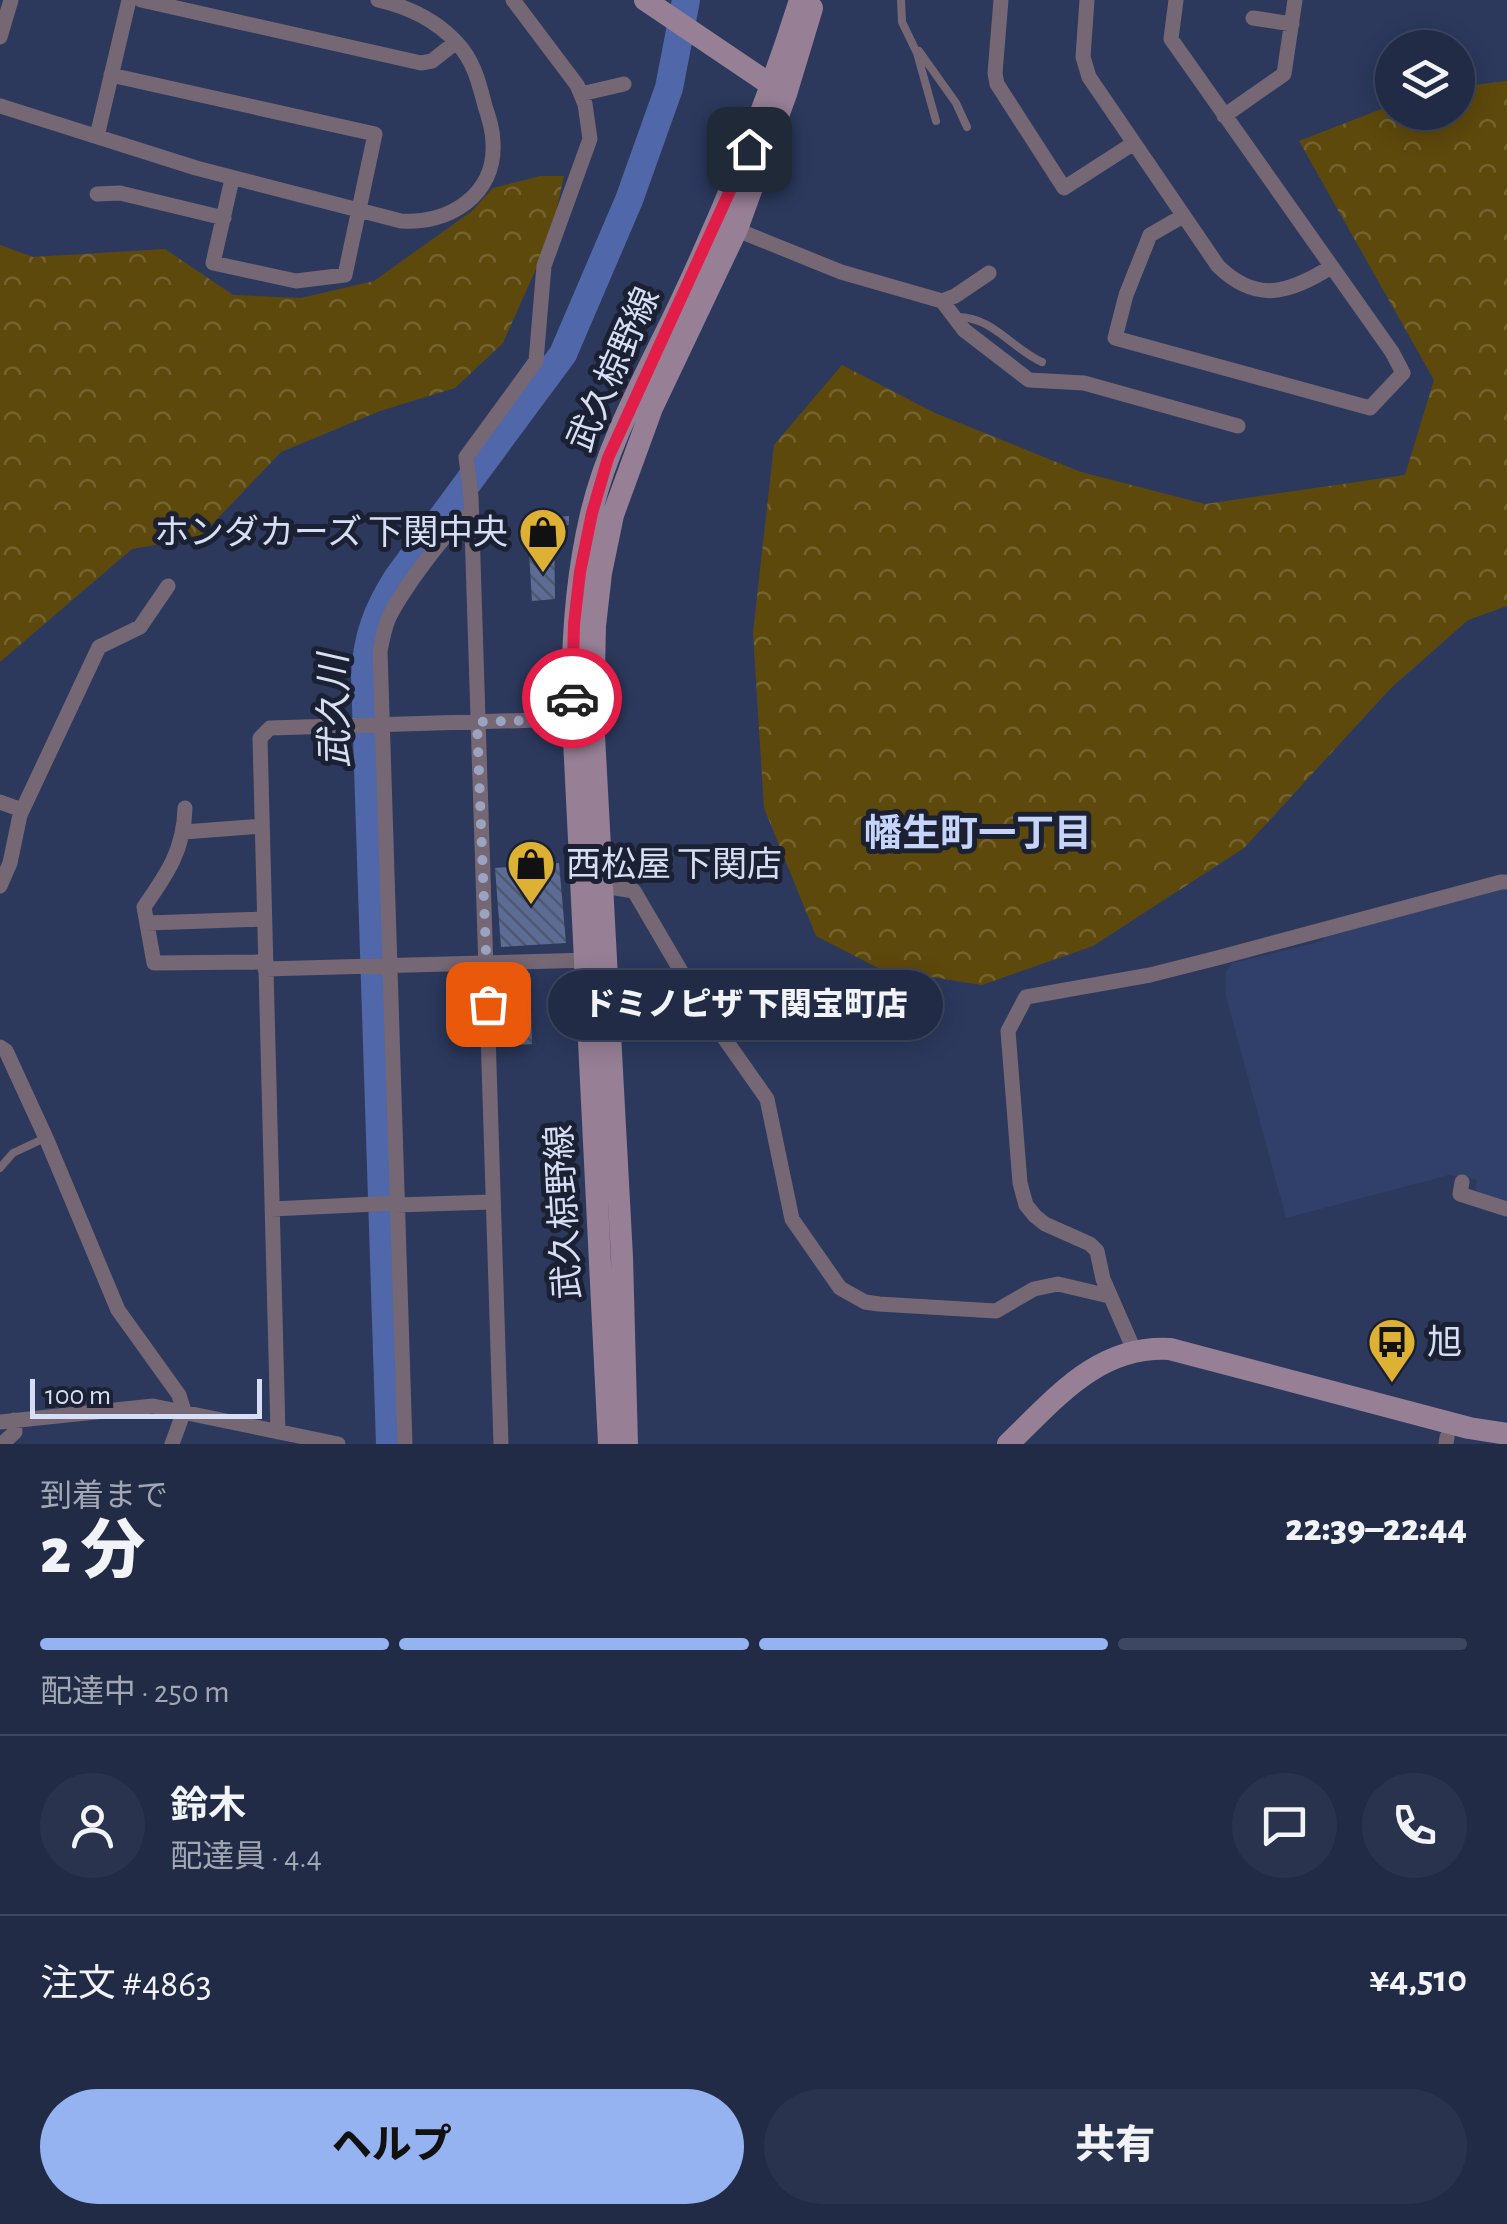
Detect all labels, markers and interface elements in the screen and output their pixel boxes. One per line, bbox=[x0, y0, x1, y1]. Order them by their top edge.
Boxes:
map controls bbox=[1375, 30, 1475, 130]
button: layers bbox=[1375, 30, 1475, 130]
pin bbox=[707, 107, 792, 192]
icon: home bbox=[722, 122, 777, 177]
street label: 武久椋野線 bbox=[561, 282, 666, 457]
shop icon: ホンダカーズ 下関中央 bbox=[517, 506, 569, 574]
place label: ホンダカーズ 下関中央 bbox=[154, 514, 508, 551]
courier bbox=[522, 648, 622, 748]
water label: 武久川 bbox=[314, 650, 356, 768]
icon: car bbox=[545, 671, 600, 726]
district label: 幡生町一丁目 bbox=[864, 813, 1092, 854]
shop icon: 西松屋 下関店 bbox=[505, 838, 557, 906]
place label: 西松屋 下関店 bbox=[566, 846, 782, 883]
pin bbox=[446, 962, 531, 1047]
callout: ドミノピザ 下関宝町店 bbox=[548, 969, 943, 1039]
icon: bag bbox=[461, 977, 516, 1032]
text: ドミノピザ 下関宝町店 bbox=[583, 989, 908, 1021]
street label: 武久椋野線 bbox=[540, 1124, 587, 1300]
bus stop icon: 旭 bbox=[1366, 1316, 1418, 1384]
place label: 旭 bbox=[1427, 1324, 1462, 1361]
scale bar bbox=[30, 1374, 262, 1418]
text: 100 m bbox=[45, 1382, 111, 1410]
text: 到着まで bbox=[40, 1480, 168, 1512]
text: 22:39–22:44 bbox=[1285, 1510, 1467, 1548]
text: 2 分 bbox=[40, 1520, 146, 1585]
text: 配達中 · 250 m bbox=[40, 1676, 230, 1708]
button: person bbox=[40, 1773, 145, 1878]
button: chat bbox=[1232, 1773, 1337, 1878]
button: phone bbox=[1362, 1773, 1467, 1878]
text: 鈴木 bbox=[170, 1788, 246, 1826]
text: 配達員 · 4.4 bbox=[170, 1841, 322, 1873]
text: ¥4,510 bbox=[1369, 1961, 1467, 1999]
text: 注文 #4863 bbox=[40, 1966, 212, 2004]
button: ヘルプ bbox=[40, 2089, 744, 2204]
button: 共有 bbox=[764, 2089, 1467, 2204]

